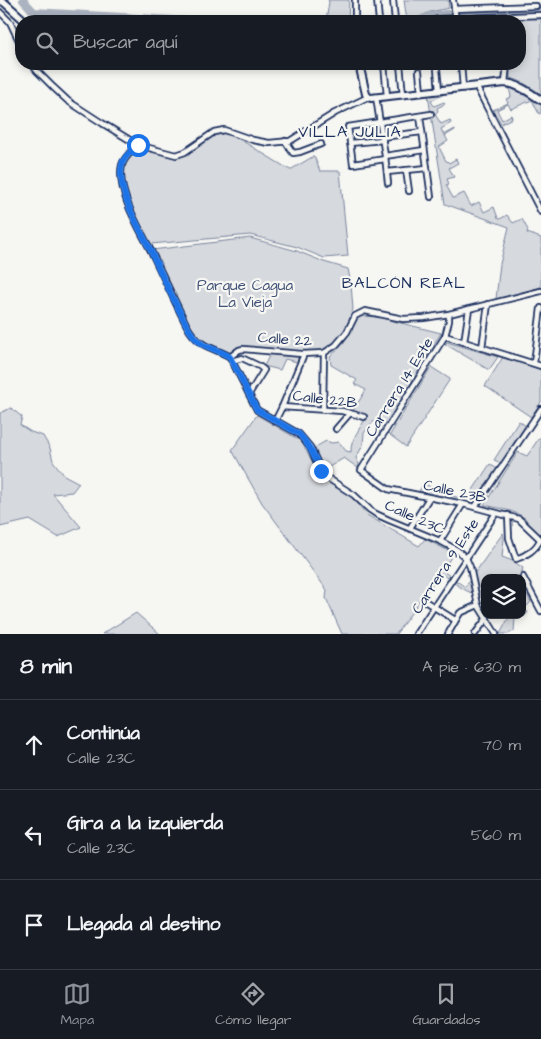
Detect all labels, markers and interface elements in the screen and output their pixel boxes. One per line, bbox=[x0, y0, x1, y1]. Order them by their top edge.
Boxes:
search box bbox=[15, 15, 526, 70]
icon: search bbox=[33, 29, 61, 57]
text: Buscar aquí bbox=[73, 29, 177, 56]
district label: VILLA JULIA bbox=[298, 121, 402, 143]
route start bbox=[127, 134, 150, 157]
district label: BALCÓN REAL bbox=[342, 272, 466, 294]
park label: Parque Cagua La Vieja bbox=[197, 275, 293, 313]
street label: Calle 22 bbox=[257, 327, 313, 352]
street label: Carrera 14 Este bbox=[360, 334, 438, 441]
street label: Calle 22B bbox=[291, 385, 359, 414]
route end bbox=[310, 460, 333, 483]
street label: Calle 23B bbox=[421, 475, 489, 508]
street label: Calle 23C bbox=[381, 495, 449, 540]
street label: Carrera 9 Este bbox=[407, 514, 484, 618]
map controls bbox=[481, 574, 526, 619]
button: layers bbox=[481, 574, 526, 619]
text: 8 min bbox=[20, 652, 72, 681]
text: A pie · 630 m bbox=[422, 656, 521, 678]
text: Continúa bbox=[67, 720, 140, 747]
icon: ahead bbox=[20, 731, 48, 759]
text: 70 m bbox=[482, 734, 521, 756]
text: Calle 23C bbox=[67, 747, 135, 769]
text: Gira a la izquierda bbox=[67, 810, 223, 837]
icon: left bbox=[20, 821, 48, 849]
text: 560 m bbox=[471, 824, 521, 846]
text: Calle 23C bbox=[67, 837, 135, 859]
icon: arrive bbox=[20, 911, 48, 939]
text: Llegada al destino bbox=[67, 911, 220, 938]
tab: Mapa bbox=[61, 980, 94, 1030]
tab: Cómo llegar bbox=[215, 980, 291, 1030]
tab: Guardados bbox=[412, 980, 480, 1030]

